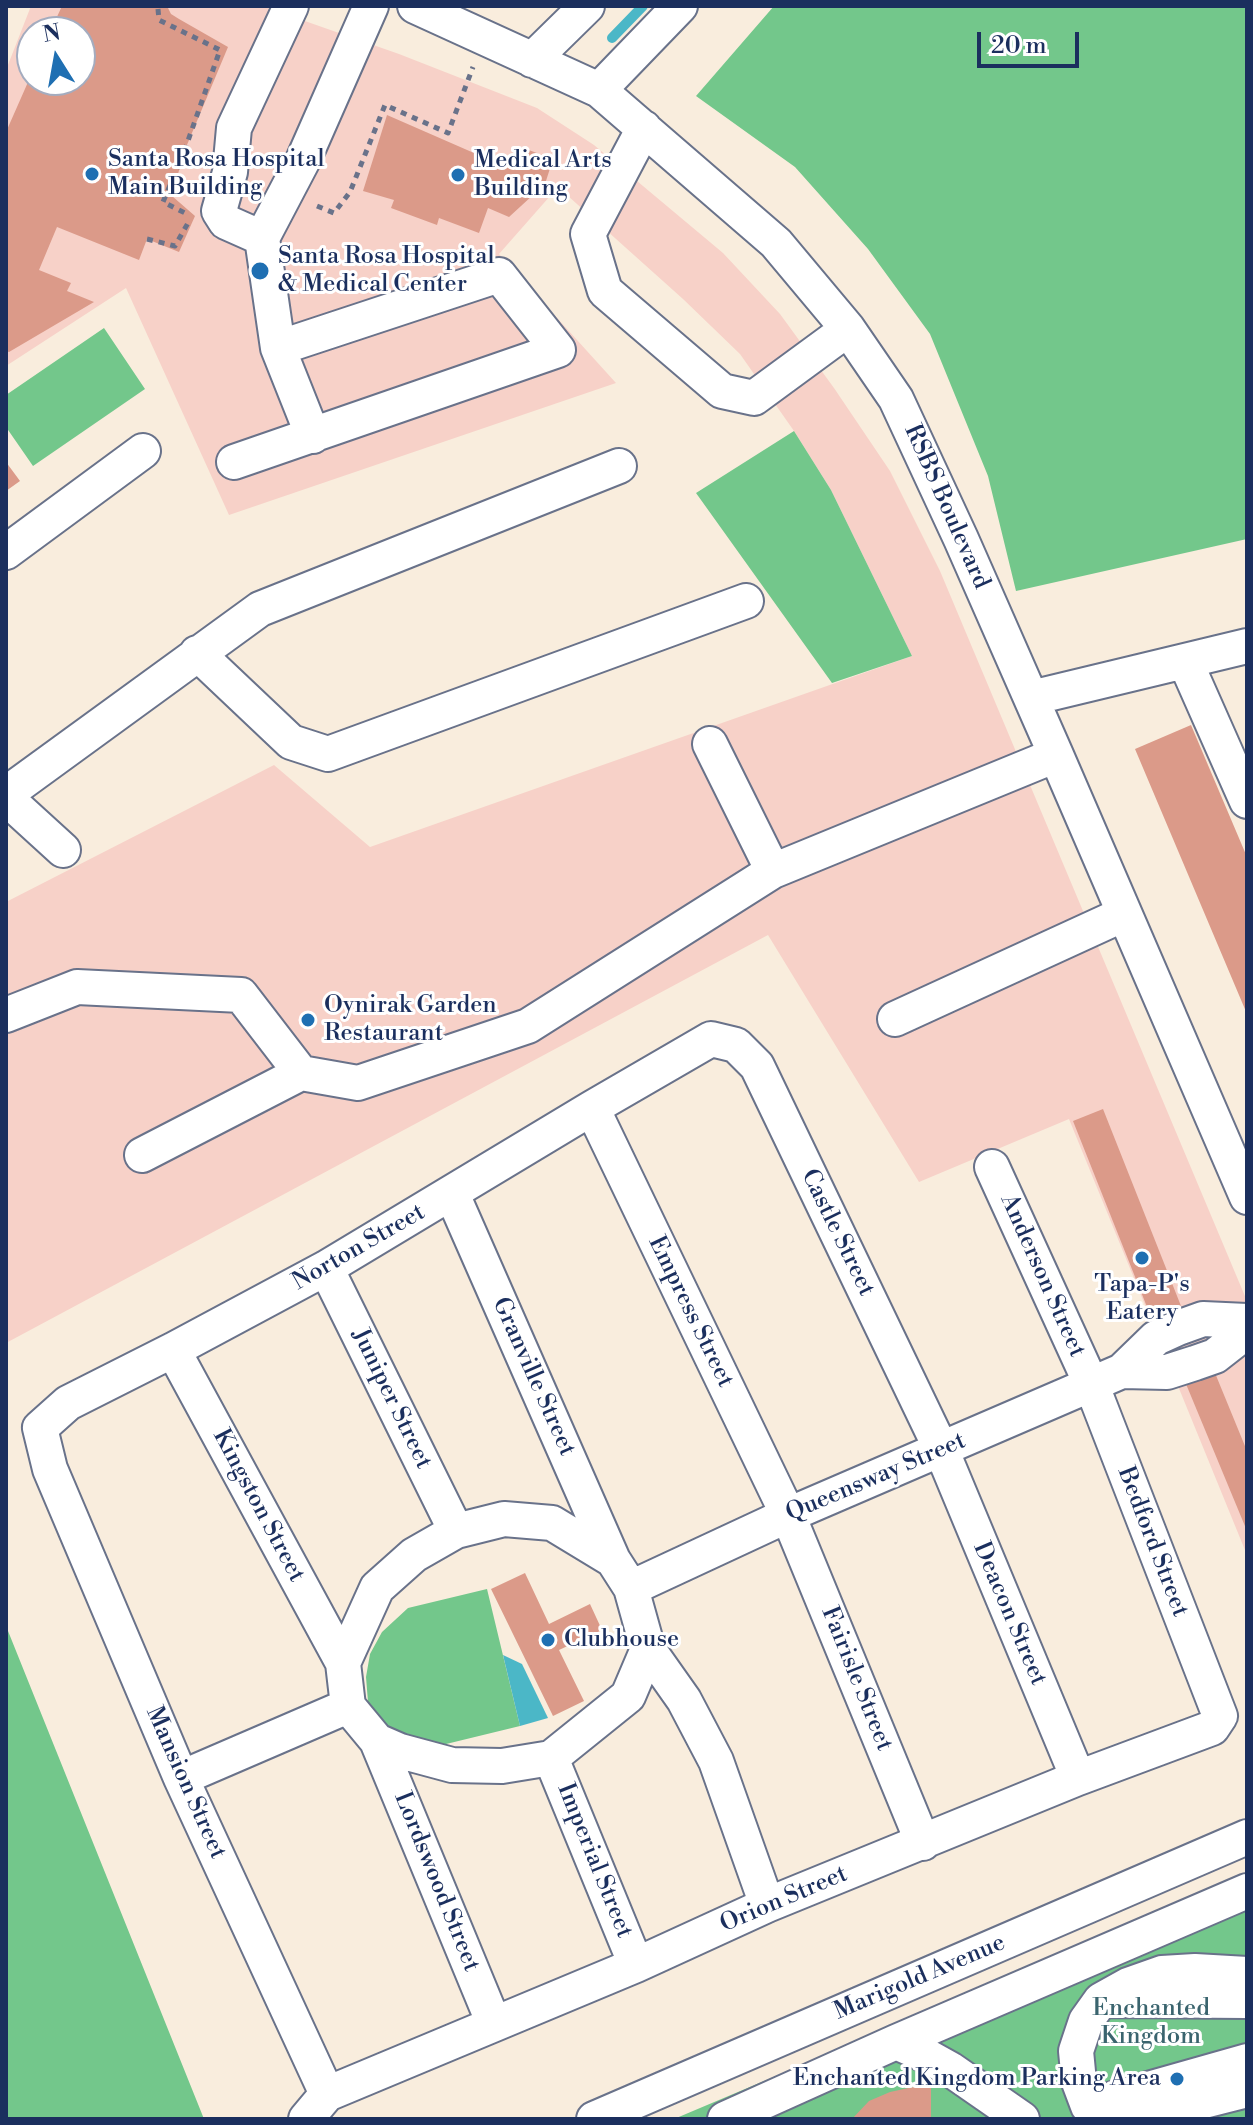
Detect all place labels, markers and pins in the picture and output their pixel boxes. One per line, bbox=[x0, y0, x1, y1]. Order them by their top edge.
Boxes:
place label: Santa Rosa Hospital Main Building bbox=[108, 146, 325, 202]
place label: Medical Arts Building bbox=[474, 147, 612, 203]
marker: Santa Rosa Hospital Main Building bbox=[83, 165, 101, 183]
marker: Medical Arts Building bbox=[449, 166, 467, 184]
place label: Santa Rosa Hospital & Medical Center bbox=[278, 243, 495, 299]
marker: Santa Rosa Hospital & Medical Center bbox=[249, 260, 271, 282]
place label: Oynirak Garden Restaurant bbox=[324, 992, 497, 1048]
marker: Oynirak Garden Restaurant bbox=[299, 1011, 317, 1029]
marker: Tapa-P's Eatery bbox=[1133, 1249, 1151, 1267]
place label: Tapa-P's Eatery bbox=[1094, 1271, 1190, 1327]
place label: Clubhouse bbox=[564, 1626, 679, 1654]
marker: Clubhouse bbox=[539, 1631, 557, 1649]
place label: Enchanted Kingdom Parking Area bbox=[793, 2065, 1161, 2093]
marker: Enchanted Kingdom Parking Area bbox=[1168, 2070, 1186, 2088]

